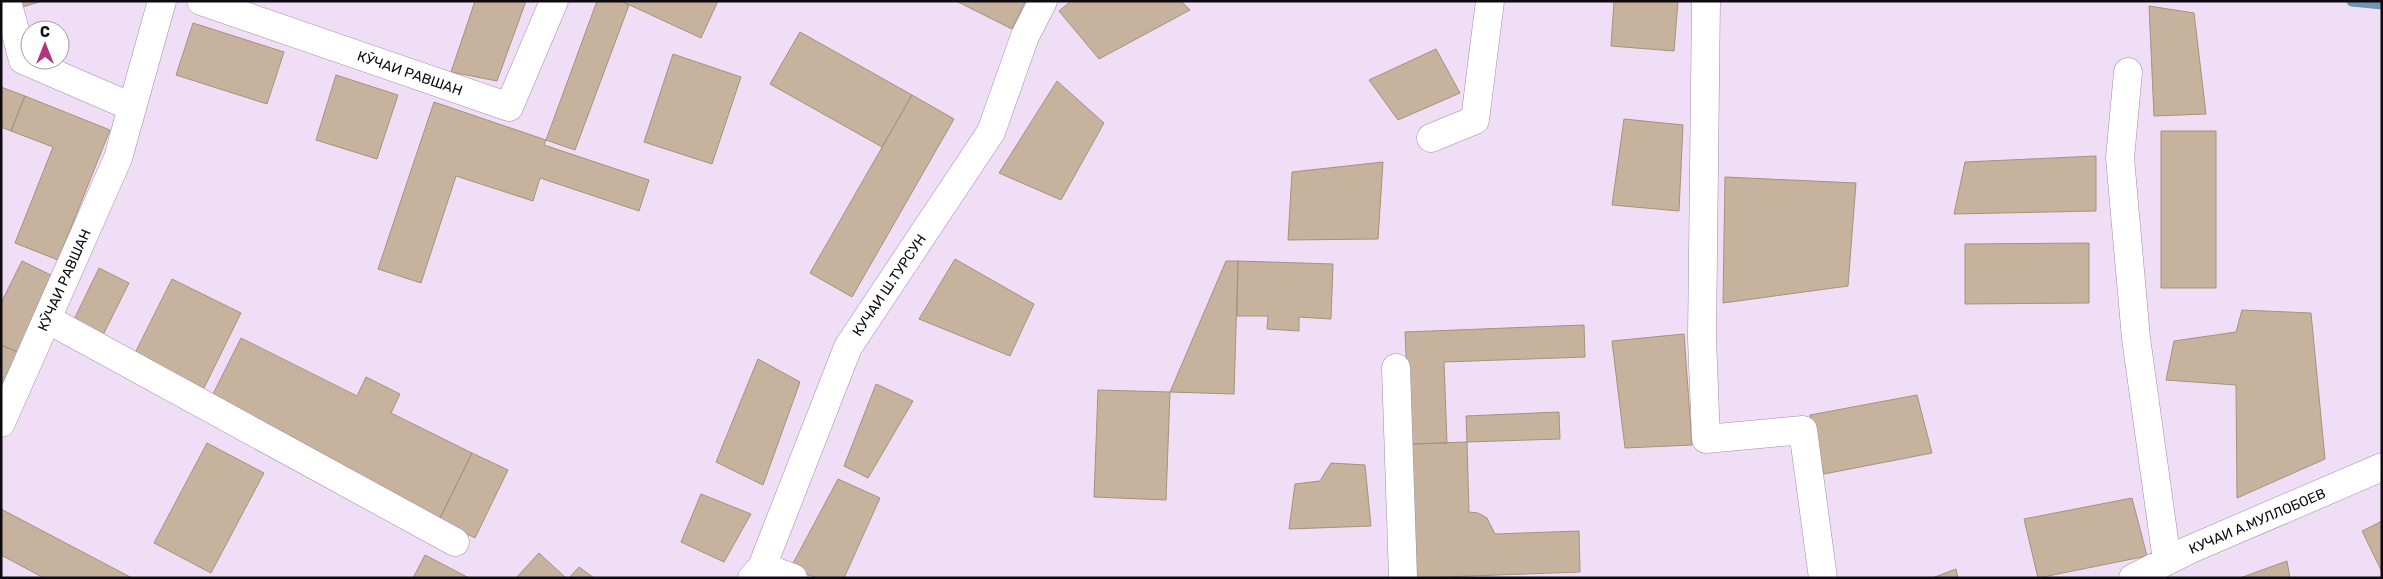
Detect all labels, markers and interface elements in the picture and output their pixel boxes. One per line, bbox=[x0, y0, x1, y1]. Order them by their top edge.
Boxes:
north arrow bbox=[20, 20, 70, 70]
text: С bbox=[40, 24, 50, 41]
street label: КӮЧАИ РАВШАН bbox=[355, 48, 465, 99]
street label: КӮЧАИ РАВШАН bbox=[34, 226, 95, 334]
street label: КУЧАИ Ш.ТУРСУН bbox=[849, 231, 930, 339]
street label: КУЧАИ А.МУЛЛОБОЕВ bbox=[2186, 485, 2328, 558]

